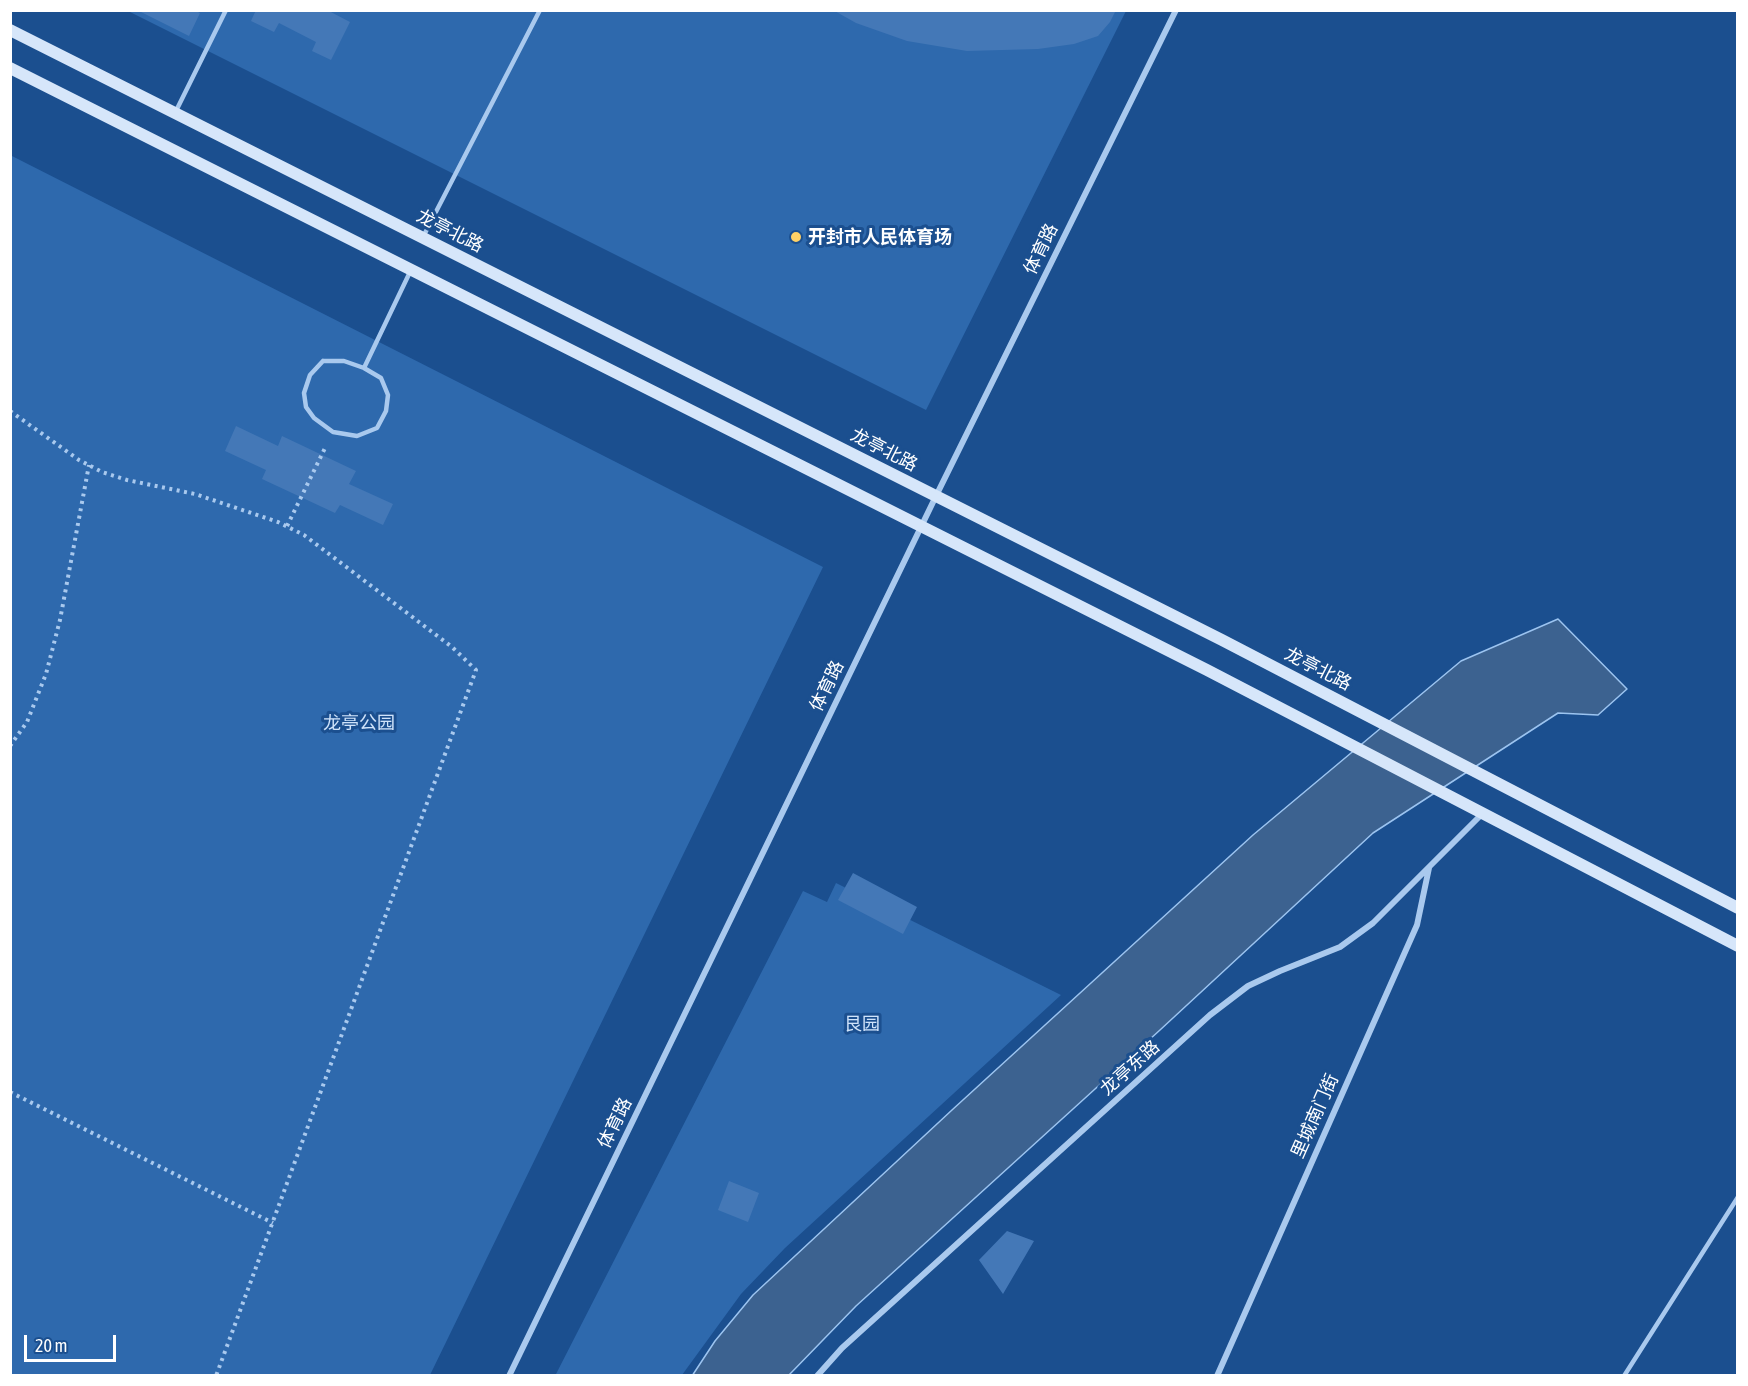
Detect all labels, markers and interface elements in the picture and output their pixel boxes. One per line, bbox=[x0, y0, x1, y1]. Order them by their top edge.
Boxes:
street label: 龙亭北路 bbox=[413, 205, 487, 257]
street label: 体育路 bbox=[1019, 220, 1063, 278]
place label: 开封市人民体育场 bbox=[808, 226, 952, 248]
marker: 开封市人民体育场 bbox=[789, 230, 803, 244]
street label: 龙亭北路 bbox=[847, 424, 921, 476]
street label: 龙亭北路 bbox=[1281, 643, 1355, 695]
street label: 体育路 bbox=[805, 657, 849, 715]
park label: 龙亭公园 bbox=[323, 712, 395, 734]
park label: 艮园 bbox=[844, 1013, 880, 1035]
street label: 龙亭东路 bbox=[1096, 1036, 1164, 1100]
street label: 里城南门街 bbox=[1287, 1070, 1343, 1162]
street label: 体育路 bbox=[593, 1094, 637, 1152]
scale bar bbox=[27, 1323, 118, 1361]
text: 20 m bbox=[35, 1335, 67, 1356]

